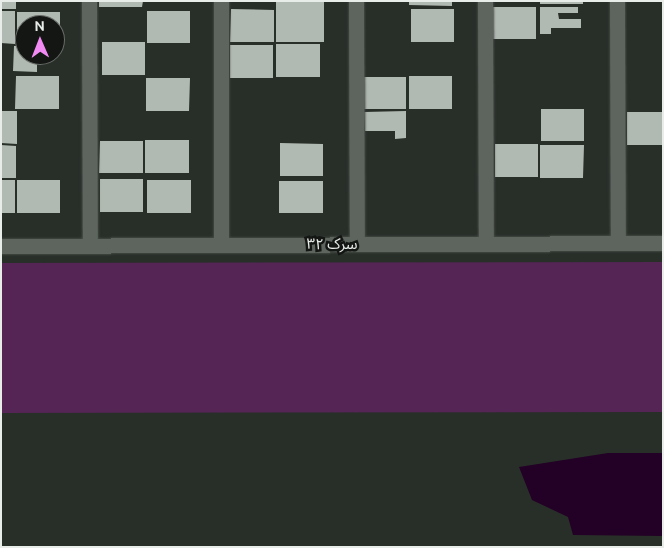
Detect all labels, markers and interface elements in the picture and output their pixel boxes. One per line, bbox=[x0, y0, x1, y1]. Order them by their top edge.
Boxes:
north arrow bbox=[15, 15, 65, 65]
text: N bbox=[34, 18, 45, 34]
street label: سرک ۳۲ bbox=[307, 235, 357, 253]

